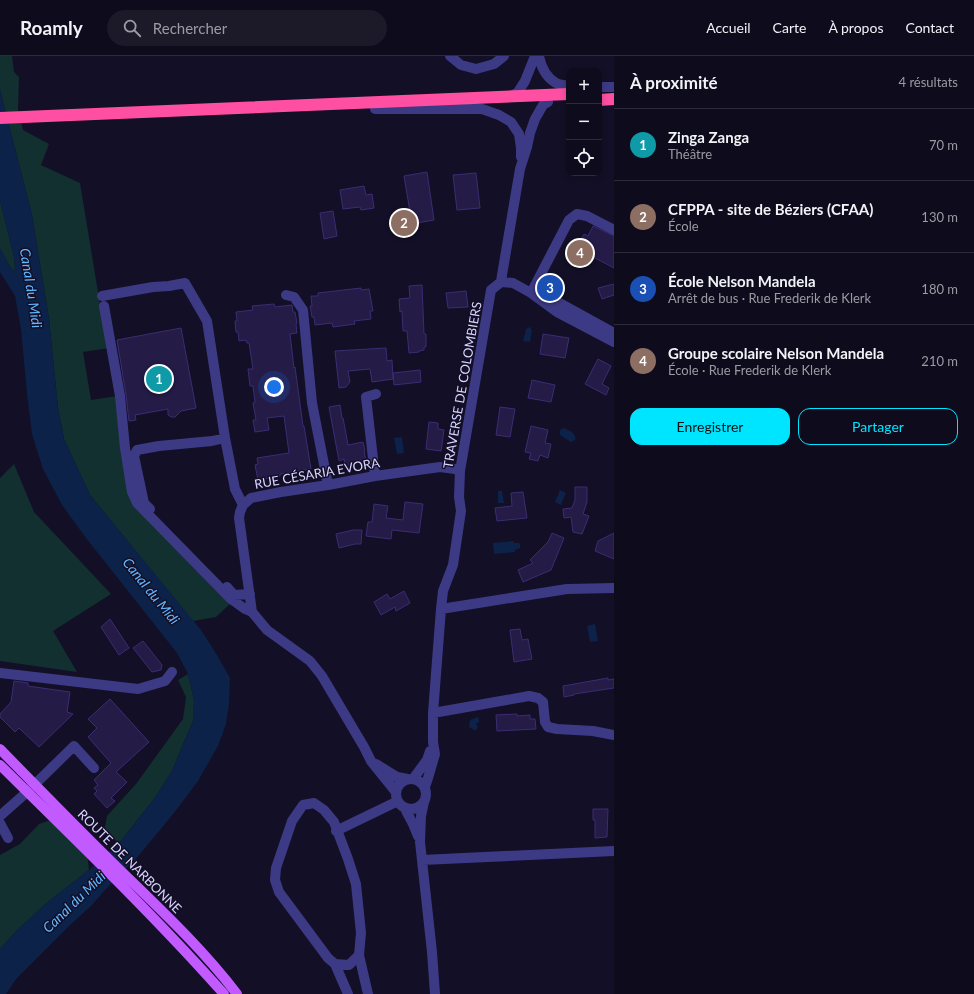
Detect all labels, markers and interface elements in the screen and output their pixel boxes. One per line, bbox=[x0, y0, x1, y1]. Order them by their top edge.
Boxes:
search box bbox=[107, 10, 387, 46]
text: Roamly bbox=[20, 16, 83, 39]
icon: search bbox=[121, 17, 143, 39]
text: Rechercher bbox=[153, 19, 227, 37]
text: Accueil bbox=[706, 19, 751, 36]
text: Carte bbox=[773, 19, 806, 36]
text: À propos bbox=[828, 19, 883, 36]
text: Contact bbox=[905, 19, 954, 36]
map controls bbox=[566, 68, 602, 176]
button: + bbox=[566, 68, 602, 104]
text: À proximité bbox=[630, 72, 718, 93]
text: 4 résultats bbox=[899, 74, 958, 90]
button: − bbox=[566, 104, 602, 140]
text: Zinga Zanga bbox=[668, 128, 749, 146]
text: 1 bbox=[639, 137, 647, 153]
text: 70 m bbox=[929, 137, 958, 153]
button: locate bbox=[566, 140, 602, 176]
text: Théâtre bbox=[668, 146, 712, 162]
text: CFPPA - site de Béziers (CFAA) bbox=[668, 200, 873, 218]
pin: 2 bbox=[391, 208, 417, 238]
text: 2 bbox=[639, 209, 647, 225]
text: 130 m bbox=[921, 209, 958, 225]
text: École bbox=[668, 218, 699, 234]
pin: 4 bbox=[567, 238, 593, 268]
water label: Canal du Midi bbox=[17, 247, 46, 330]
text: École Nelson Mandela bbox=[668, 272, 816, 290]
pin: 3 bbox=[537, 273, 563, 303]
text: 3 bbox=[639, 281, 647, 297]
text: 180 m bbox=[921, 281, 958, 297]
text: Arrêt de bus · Rue Frederik de Klerk bbox=[668, 290, 871, 306]
street label: TRAVERSE DE COLOMBIERS bbox=[439, 300, 485, 470]
text: Groupe scolaire Nelson Mandela bbox=[668, 344, 884, 362]
text: 4 bbox=[639, 353, 647, 369]
text: 210 m bbox=[921, 353, 958, 369]
text: École · Rue Frederik de Klerk bbox=[668, 362, 831, 378]
pin: 1 bbox=[146, 364, 172, 394]
your location bbox=[264, 377, 284, 397]
button: Enregistrer bbox=[630, 408, 790, 445]
button: Partager bbox=[798, 408, 958, 445]
street label: RUE CÉSARIA EVORA bbox=[253, 454, 381, 492]
water label: Canal du Midi bbox=[119, 554, 184, 628]
street label: ROUTE DE NARBONNE bbox=[75, 806, 185, 916]
water label: Canal du Midi bbox=[39, 867, 109, 936]

